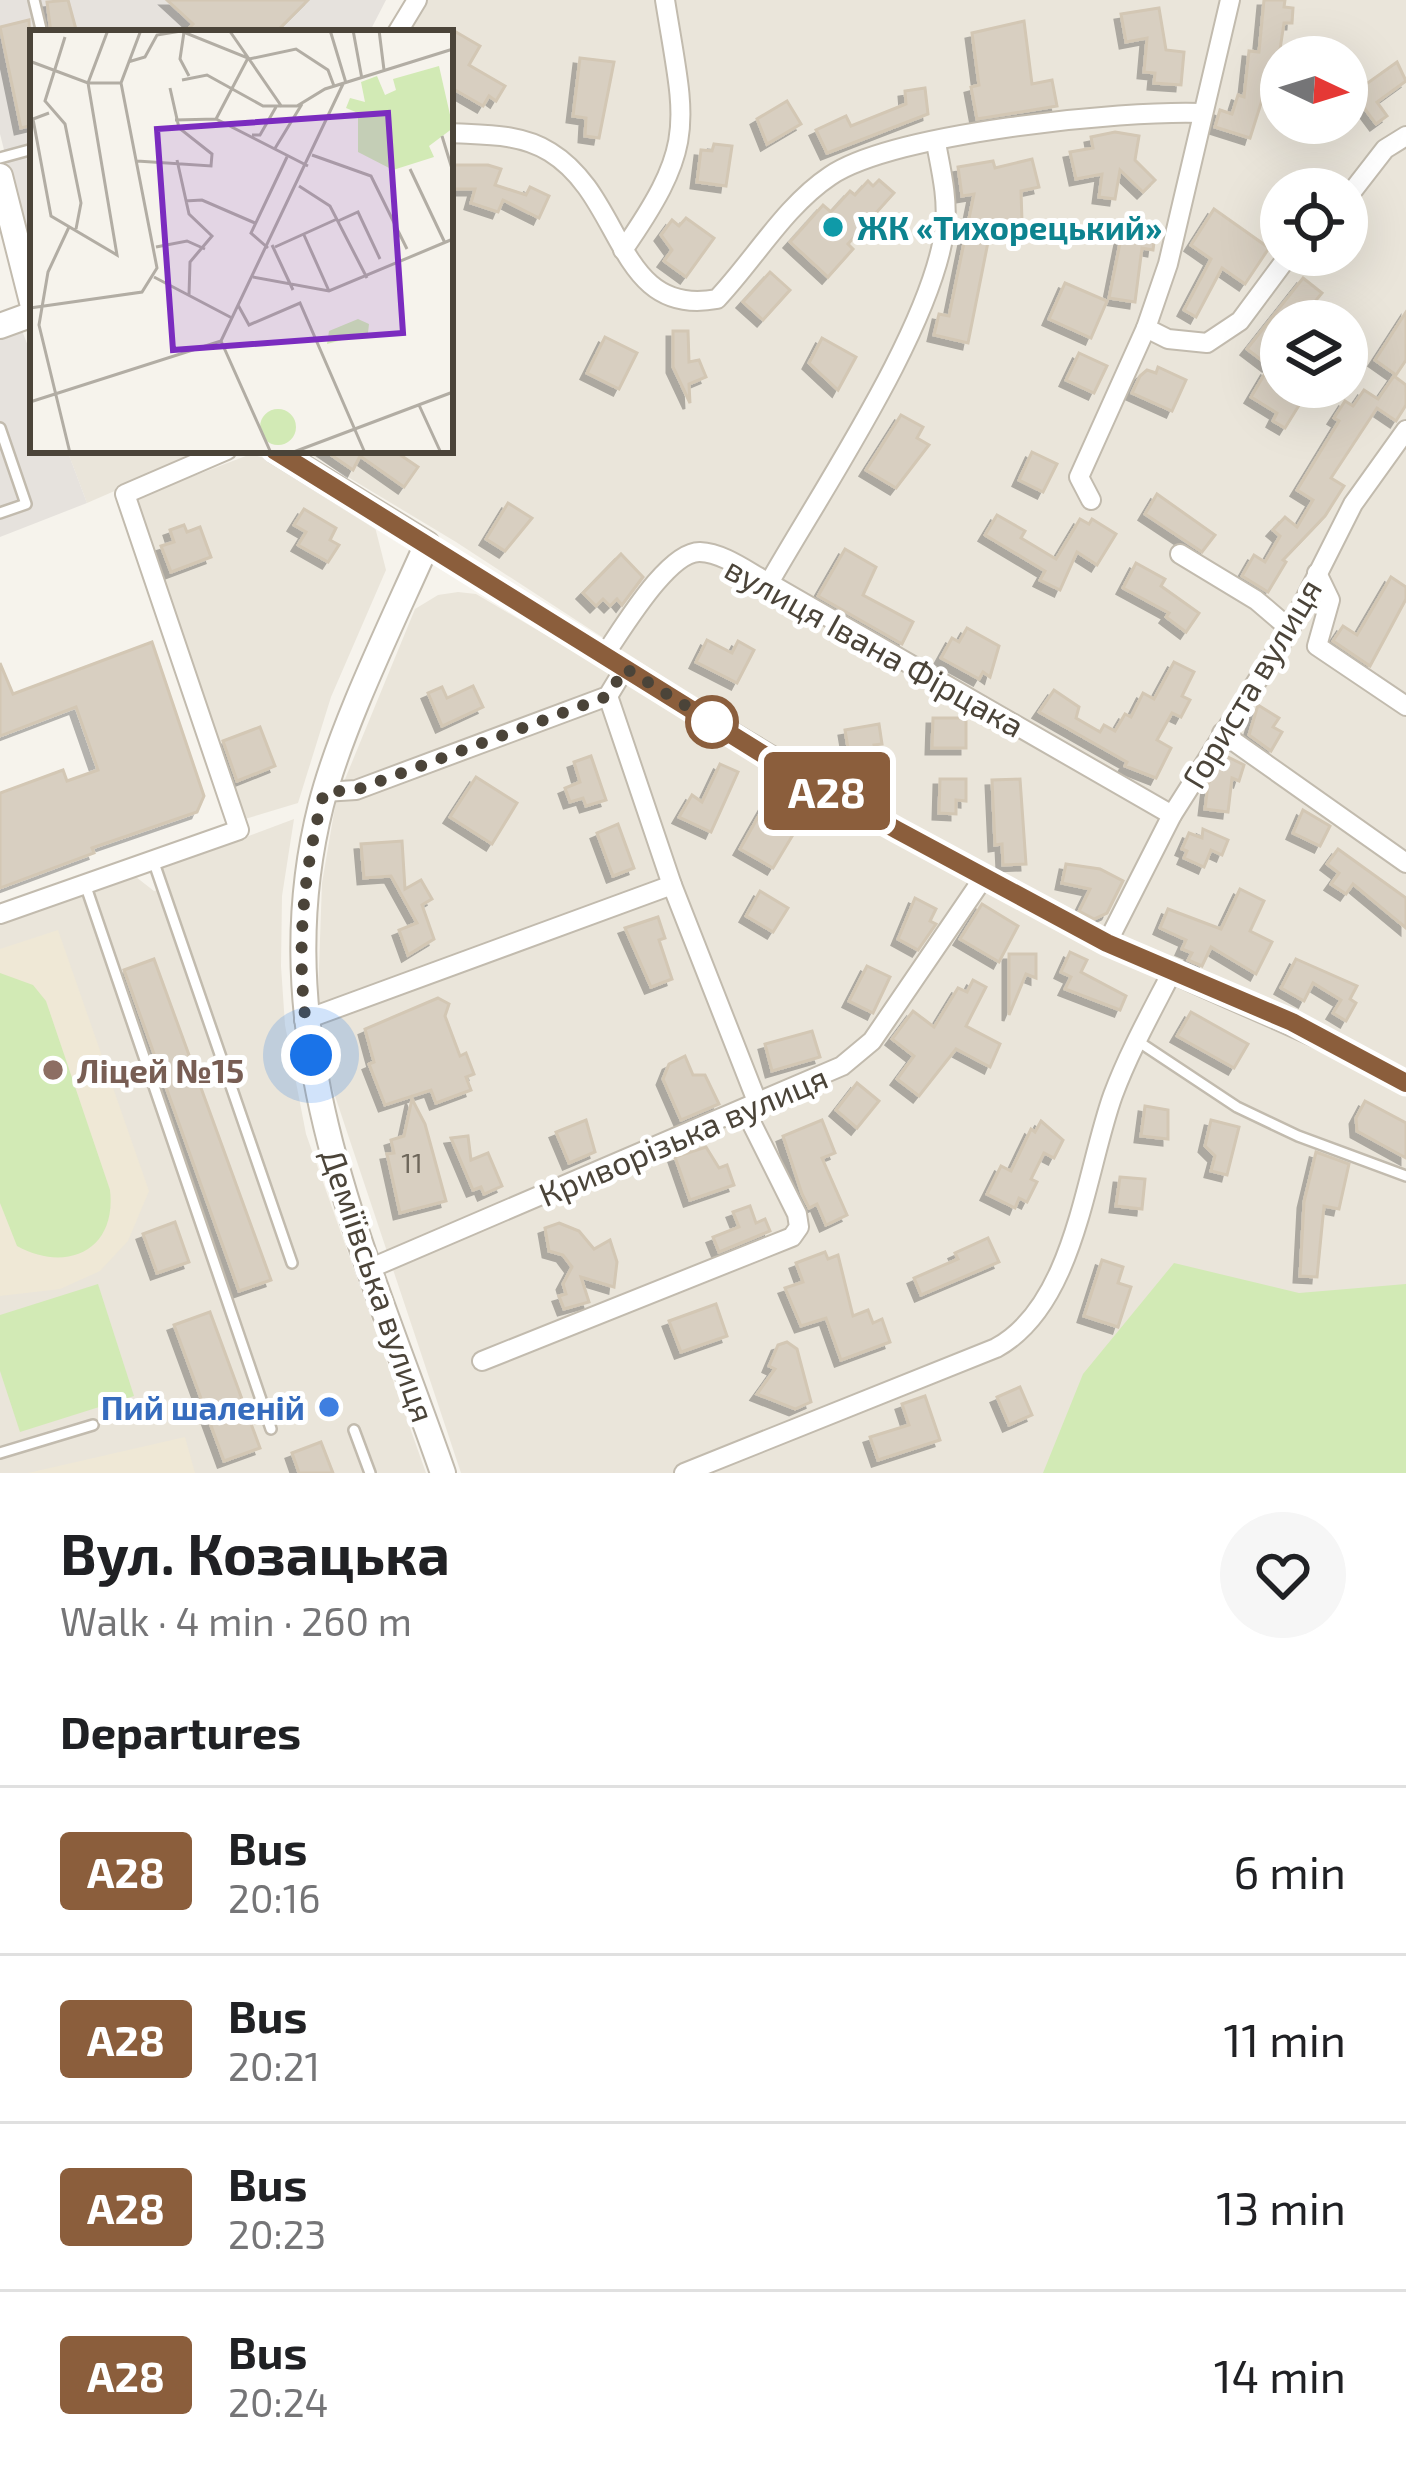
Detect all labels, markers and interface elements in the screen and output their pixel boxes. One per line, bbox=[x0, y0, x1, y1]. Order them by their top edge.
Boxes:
inset map bbox=[30, 30, 453, 453]
north arrow bbox=[1260, 36, 1368, 144]
map controls bbox=[1260, 36, 1368, 408]
button: locate bbox=[1260, 168, 1368, 276]
place label: ЖК «Тихорецький» bbox=[857, 207, 1162, 247]
marker: ЖК «Тихорецький» bbox=[820, 214, 846, 240]
button: layers bbox=[1260, 300, 1368, 408]
street label: вулиця Івана Фірцака bbox=[718, 547, 1031, 746]
street label: Гориста вулиця bbox=[1173, 571, 1330, 796]
unlabelled marker bbox=[687, 697, 737, 747]
line badge: А28 bbox=[758, 752, 896, 830]
text: А28 bbox=[788, 766, 866, 816]
your location bbox=[281, 1025, 341, 1085]
place label: Ліцей №15 bbox=[77, 1050, 244, 1090]
street label: Криворізька вулиця bbox=[533, 1056, 834, 1215]
marker: Ліцей №15 bbox=[40, 1057, 66, 1083]
street label: Деміївська вулиця bbox=[312, 1143, 445, 1427]
house number: 11 bbox=[401, 1146, 423, 1178]
place label: Пий шаленій bbox=[101, 1387, 305, 1427]
marker: Пий шаленій bbox=[316, 1394, 342, 1420]
button: heart bbox=[1220, 1512, 1346, 1638]
text: Вул. Козацька bbox=[60, 1518, 450, 1586]
text: Walk · 4 min · 260 m bbox=[60, 1597, 412, 1644]
text: Departures bbox=[60, 1704, 301, 1758]
text: Bus bbox=[228, 1820, 307, 1874]
text: 6 min bbox=[1233, 1844, 1346, 1898]
text: А28 bbox=[87, 1846, 165, 1896]
text: 20:16 bbox=[228, 1874, 320, 1921]
text: Bus bbox=[228, 1988, 307, 2042]
text: 11 min bbox=[1223, 2012, 1346, 2066]
text: А28 bbox=[87, 2014, 165, 2064]
text: 20:21 bbox=[228, 2042, 320, 2089]
text: Bus bbox=[228, 2156, 307, 2210]
text: 13 min bbox=[1216, 2180, 1346, 2234]
text: А28 bbox=[87, 2182, 165, 2232]
text: 20:23 bbox=[228, 2210, 326, 2257]
text: Bus bbox=[228, 2324, 307, 2378]
text: 14 min bbox=[1214, 2348, 1346, 2402]
text: А28 bbox=[87, 2350, 165, 2400]
text: 20:24 bbox=[228, 2378, 329, 2425]

